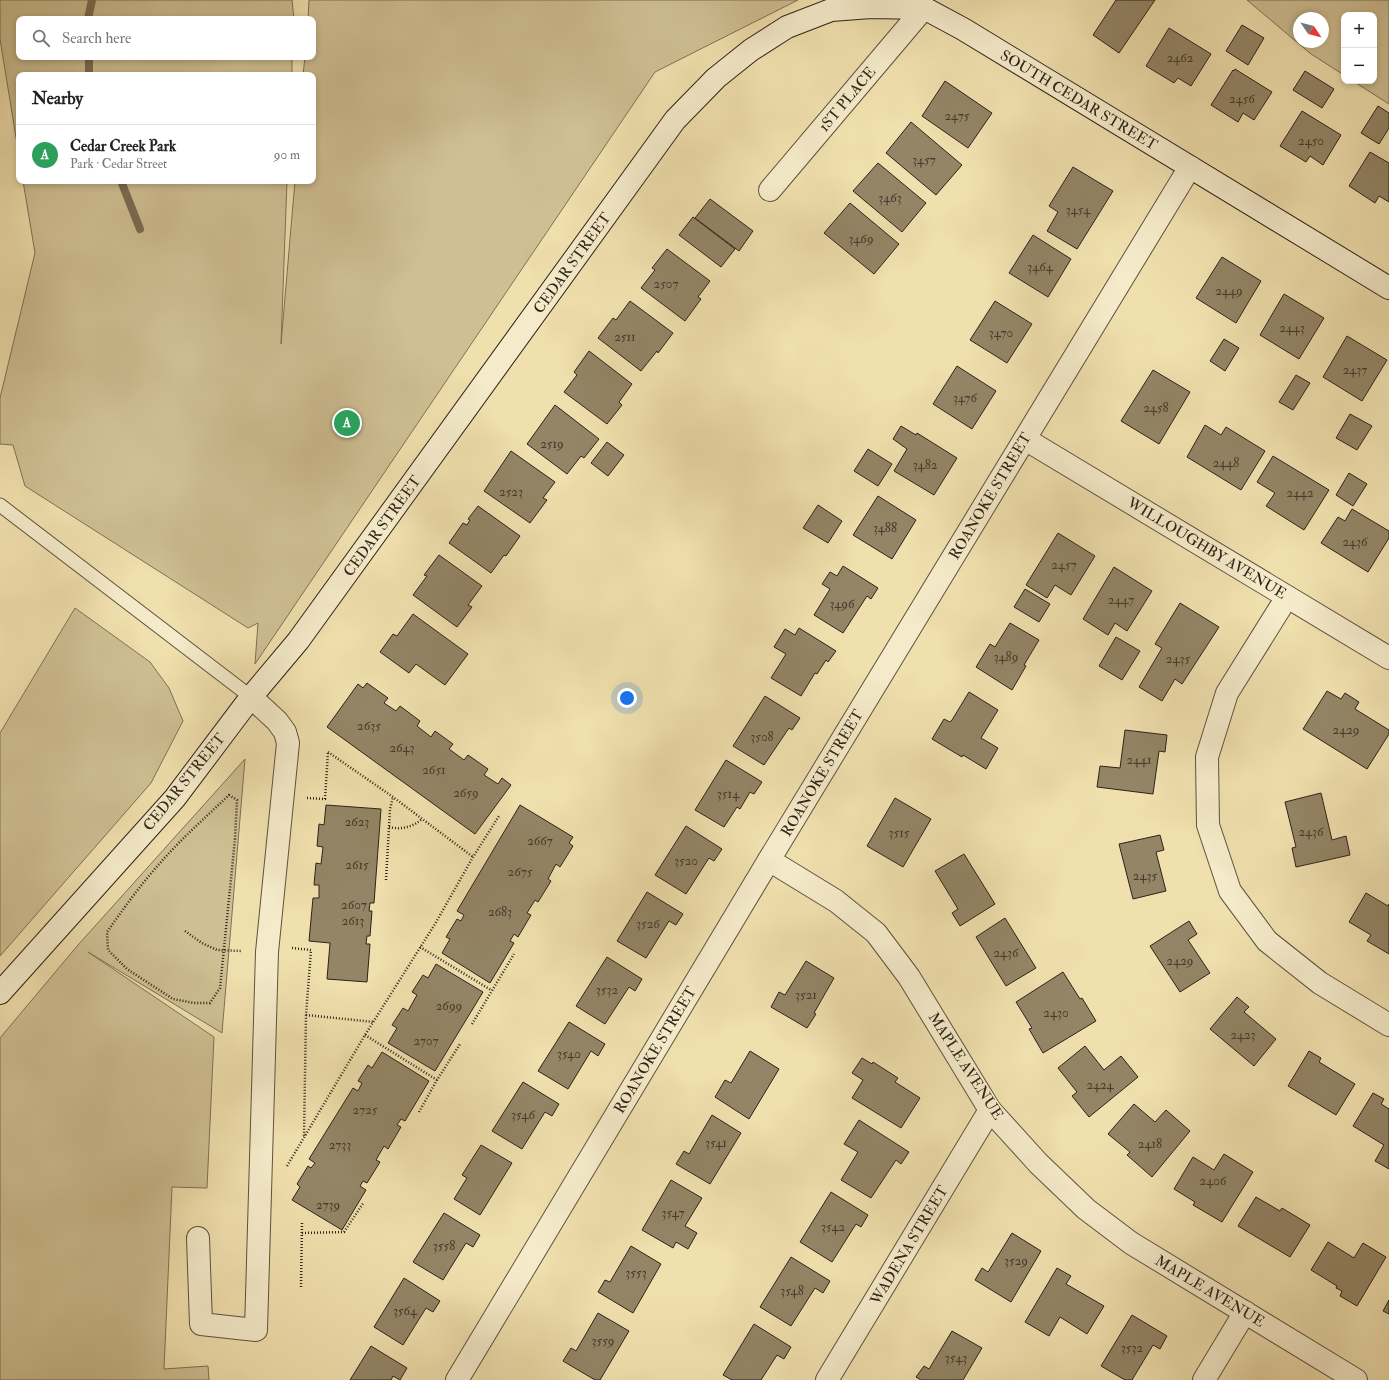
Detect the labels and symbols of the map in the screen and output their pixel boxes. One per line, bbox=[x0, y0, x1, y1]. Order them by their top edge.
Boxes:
north arrow bbox=[1293, 12, 1329, 48]
street label: SOUTH CEDAR STREET bbox=[997, 46, 1161, 155]
house number: 2462 bbox=[1167, 50, 1194, 66]
street label: 1ST PLACE bbox=[815, 63, 880, 136]
house number: 2456 bbox=[1229, 91, 1256, 107]
house number: 2475 bbox=[945, 108, 970, 124]
house number: 2450 bbox=[1298, 133, 1324, 149]
house number: 3457 bbox=[912, 152, 936, 168]
house number: 3463 bbox=[878, 190, 902, 206]
house number: 3454 bbox=[1066, 202, 1091, 218]
street label: CEDAR STREET bbox=[529, 209, 615, 317]
house number: 3469 bbox=[848, 231, 874, 247]
house number: 3464 bbox=[1027, 259, 1054, 275]
house number: 2507 bbox=[654, 276, 678, 292]
house number: 2449 bbox=[1215, 283, 1243, 299]
house number: 2443 bbox=[1279, 320, 1305, 336]
house number: 3470 bbox=[989, 325, 1013, 341]
house number: 2511 bbox=[614, 329, 636, 345]
house number: 2437 bbox=[1343, 362, 1367, 378]
house number: 3476 bbox=[953, 390, 979, 406]
house number: 2458 bbox=[1143, 400, 1169, 416]
pin: A bbox=[334, 408, 360, 438]
street label: ROANOKE STREET bbox=[945, 429, 1036, 563]
house number: 2519 bbox=[540, 436, 564, 452]
house number: 2448 bbox=[1213, 455, 1239, 471]
house number: 3482 bbox=[913, 457, 938, 473]
street label: CEDAR STREET bbox=[339, 472, 425, 580]
house number: 2523 bbox=[499, 484, 523, 500]
house number: 2442 bbox=[1286, 485, 1314, 501]
street label: WILLOUGHBY AVENUE bbox=[1123, 493, 1290, 604]
house number: 3488 bbox=[873, 520, 897, 536]
house number: 2436 bbox=[1342, 534, 1369, 550]
house number: 2457 bbox=[1051, 557, 1077, 573]
house number: 2447 bbox=[1108, 592, 1134, 608]
house number: 3496 bbox=[829, 596, 856, 612]
house number: 3489 bbox=[994, 649, 1018, 665]
house number: 2435 bbox=[1166, 651, 1190, 667]
your location bbox=[617, 688, 637, 708]
street label: ROANOKE STREET bbox=[777, 706, 868, 840]
house number: 2635 bbox=[357, 718, 381, 734]
house number: 2429 bbox=[1333, 722, 1359, 738]
house number: 3508 bbox=[750, 729, 774, 745]
street label: CEDAR STREET bbox=[139, 730, 230, 835]
house number: 2643 bbox=[389, 740, 415, 756]
house number: 2441 bbox=[1126, 752, 1152, 768]
house number: 2651 bbox=[422, 762, 446, 778]
house number: 2659 bbox=[453, 785, 479, 801]
house number: 3514 bbox=[717, 786, 740, 802]
house number: 2623 bbox=[345, 814, 369, 830]
house number: 2436 bbox=[1298, 824, 1325, 840]
house number: 3515 bbox=[888, 825, 910, 841]
house number: 2667 bbox=[527, 833, 553, 849]
house number: 3520 bbox=[674, 853, 698, 869]
house number: 2615 bbox=[345, 857, 369, 873]
house number: 2675 bbox=[508, 864, 533, 880]
house number: 2435 bbox=[1133, 868, 1157, 884]
house number: 2607 bbox=[341, 897, 367, 913]
house number: 2683 bbox=[488, 904, 512, 920]
house number: 2613 bbox=[342, 913, 364, 929]
house number: 3526 bbox=[636, 916, 661, 932]
house number: 2436 bbox=[993, 945, 1020, 961]
house number: 2429 bbox=[1167, 953, 1193, 969]
house number: 3532 bbox=[596, 982, 619, 998]
street label: ROANOKE STREET bbox=[610, 983, 701, 1117]
house number: 3521 bbox=[795, 987, 817, 1003]
house number: 2699 bbox=[436, 998, 462, 1014]
house number: 2430 bbox=[1043, 1005, 1069, 1021]
street label: MAPLE AVENUE bbox=[924, 1009, 1008, 1124]
house number: 2423 bbox=[1230, 1027, 1256, 1043]
house number: 2707 bbox=[413, 1033, 439, 1049]
house number: 3540 bbox=[557, 1046, 581, 1062]
house number: 2424 bbox=[1086, 1077, 1115, 1093]
house number: 2725 bbox=[353, 1102, 378, 1118]
house number: 3546 bbox=[511, 1107, 536, 1123]
house number: 3541 bbox=[705, 1135, 727, 1151]
house number: 2418 bbox=[1138, 1136, 1162, 1152]
house number: 2733 bbox=[329, 1137, 351, 1153]
house number: 2406 bbox=[1200, 1173, 1228, 1189]
street label: WADENA STREET bbox=[866, 1182, 953, 1309]
house number: 2739 bbox=[316, 1197, 340, 1213]
house number: 3547 bbox=[661, 1205, 685, 1221]
house number: 3542 bbox=[821, 1219, 845, 1235]
house number: 3558 bbox=[433, 1238, 455, 1254]
street label: MAPLE AVENUE bbox=[1152, 1251, 1268, 1332]
house number: 3529 bbox=[1004, 1253, 1028, 1269]
house number: 3553 bbox=[625, 1265, 647, 1281]
house number: 3548 bbox=[780, 1283, 804, 1299]
house number: 3564 bbox=[393, 1303, 418, 1319]
house number: 3559 bbox=[591, 1333, 615, 1349]
house number: 3532 bbox=[1121, 1340, 1144, 1356]
house number: 3543 bbox=[945, 1350, 967, 1366]

